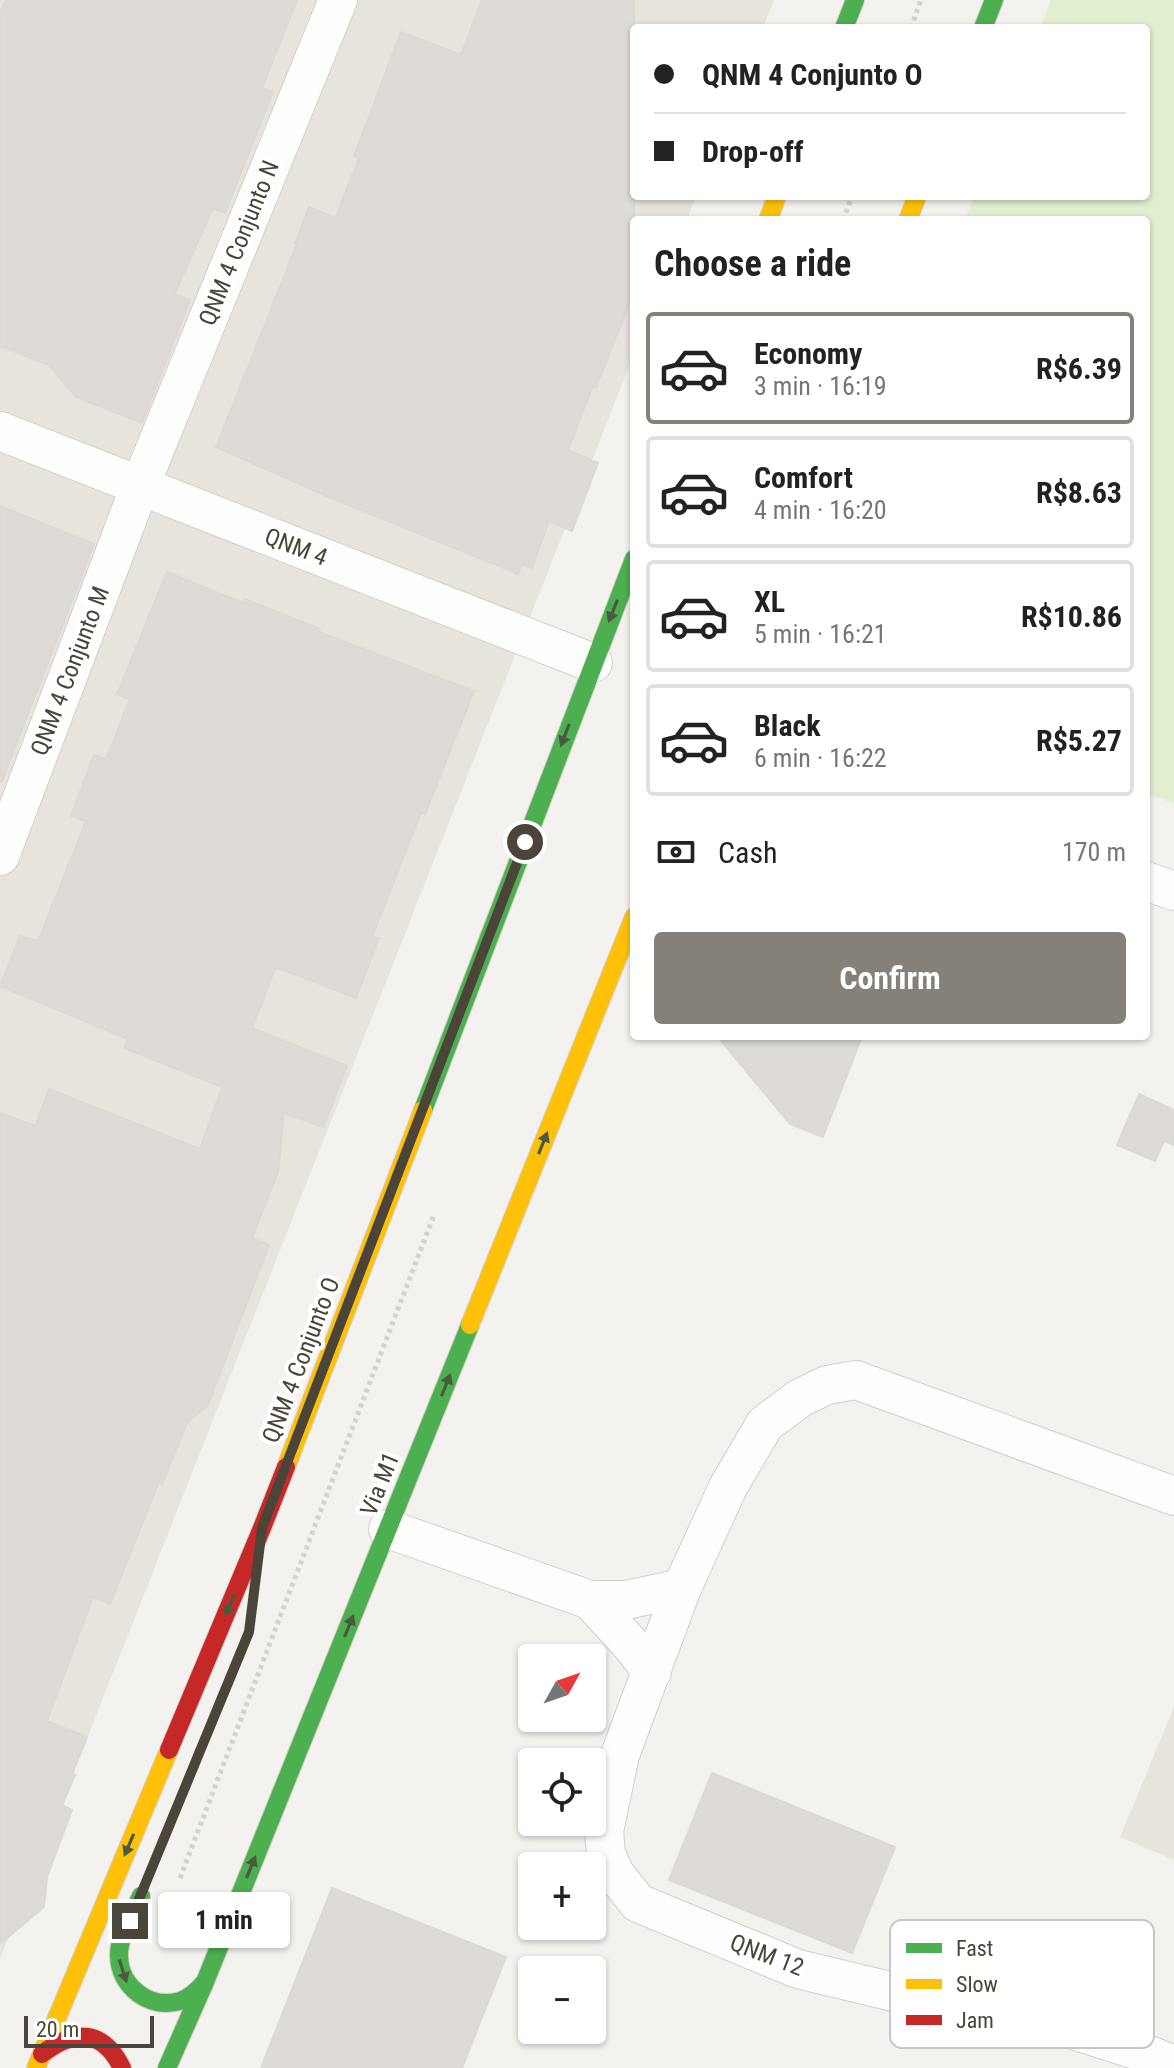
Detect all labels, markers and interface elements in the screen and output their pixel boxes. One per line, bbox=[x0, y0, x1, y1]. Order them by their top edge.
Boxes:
text: QNM 4 Conjunto O bbox=[702, 57, 923, 92]
text: Drop-off bbox=[702, 134, 804, 169]
street label: QNM 4 Conjunto N bbox=[193, 156, 285, 330]
text: Choose a ride bbox=[654, 243, 851, 285]
icon: car bbox=[658, 332, 730, 404]
text: Economy bbox=[754, 336, 862, 371]
text: R$6.39 bbox=[1036, 351, 1122, 386]
text: 3 min · 16:19 bbox=[754, 371, 887, 401]
icon: car bbox=[658, 456, 730, 528]
text: Comfort bbox=[754, 460, 853, 495]
text: R$8.63 bbox=[1036, 475, 1122, 510]
text: 4 min · 16:20 bbox=[754, 495, 887, 525]
street label: QNM 4 bbox=[261, 522, 331, 572]
icon: car bbox=[658, 580, 730, 652]
street label: QNM 4 Conjunto M bbox=[25, 583, 115, 759]
text: XL bbox=[754, 584, 785, 619]
one-way arrow bbox=[607, 599, 620, 623]
text: R$10.86 bbox=[1021, 599, 1122, 634]
text: 5 min · 16:21 bbox=[754, 619, 887, 649]
icon: car bbox=[658, 704, 730, 776]
text: Black bbox=[754, 708, 821, 743]
text: R$5.27 bbox=[1036, 723, 1122, 758]
one-way arrow bbox=[558, 724, 571, 748]
text: 6 min · 16:22 bbox=[754, 743, 887, 773]
route start bbox=[507, 824, 543, 860]
icon: cash bbox=[654, 830, 698, 874]
text: Cash bbox=[718, 835, 778, 870]
text: 170 m bbox=[1062, 837, 1126, 867]
button: Confirm bbox=[654, 932, 1126, 1024]
one-way arrow bbox=[537, 1131, 550, 1155]
street label: QNM 4 Conjunto O bbox=[257, 1273, 345, 1447]
one-way arrow bbox=[440, 1373, 453, 1397]
street label: Via M1 bbox=[355, 1448, 405, 1520]
one-way arrow bbox=[224, 1593, 237, 1617]
one-way arrow bbox=[342, 1614, 355, 1638]
north arrow bbox=[518, 1644, 606, 1732]
map controls bbox=[518, 1644, 606, 2044]
button: locate bbox=[518, 1748, 606, 1836]
one-way arrow bbox=[123, 1833, 136, 1857]
button: + bbox=[518, 1852, 606, 1940]
one-way arrow bbox=[245, 1855, 258, 1879]
callout: 1 min bbox=[158, 1893, 290, 1949]
route end bbox=[112, 1903, 148, 1939]
text: 1 min bbox=[195, 1905, 253, 1935]
legend bbox=[890, 1920, 1154, 2048]
street label: QNM 12 bbox=[726, 1928, 808, 1982]
text: Fast bbox=[956, 1936, 993, 1961]
button: − bbox=[518, 1956, 606, 2044]
one-way arrow bbox=[118, 1959, 130, 1983]
text: Slow bbox=[956, 1972, 998, 1997]
text: Jam bbox=[956, 2008, 994, 2033]
scale bar bbox=[24, 2012, 154, 2048]
text: 20 m bbox=[36, 2017, 79, 2042]

